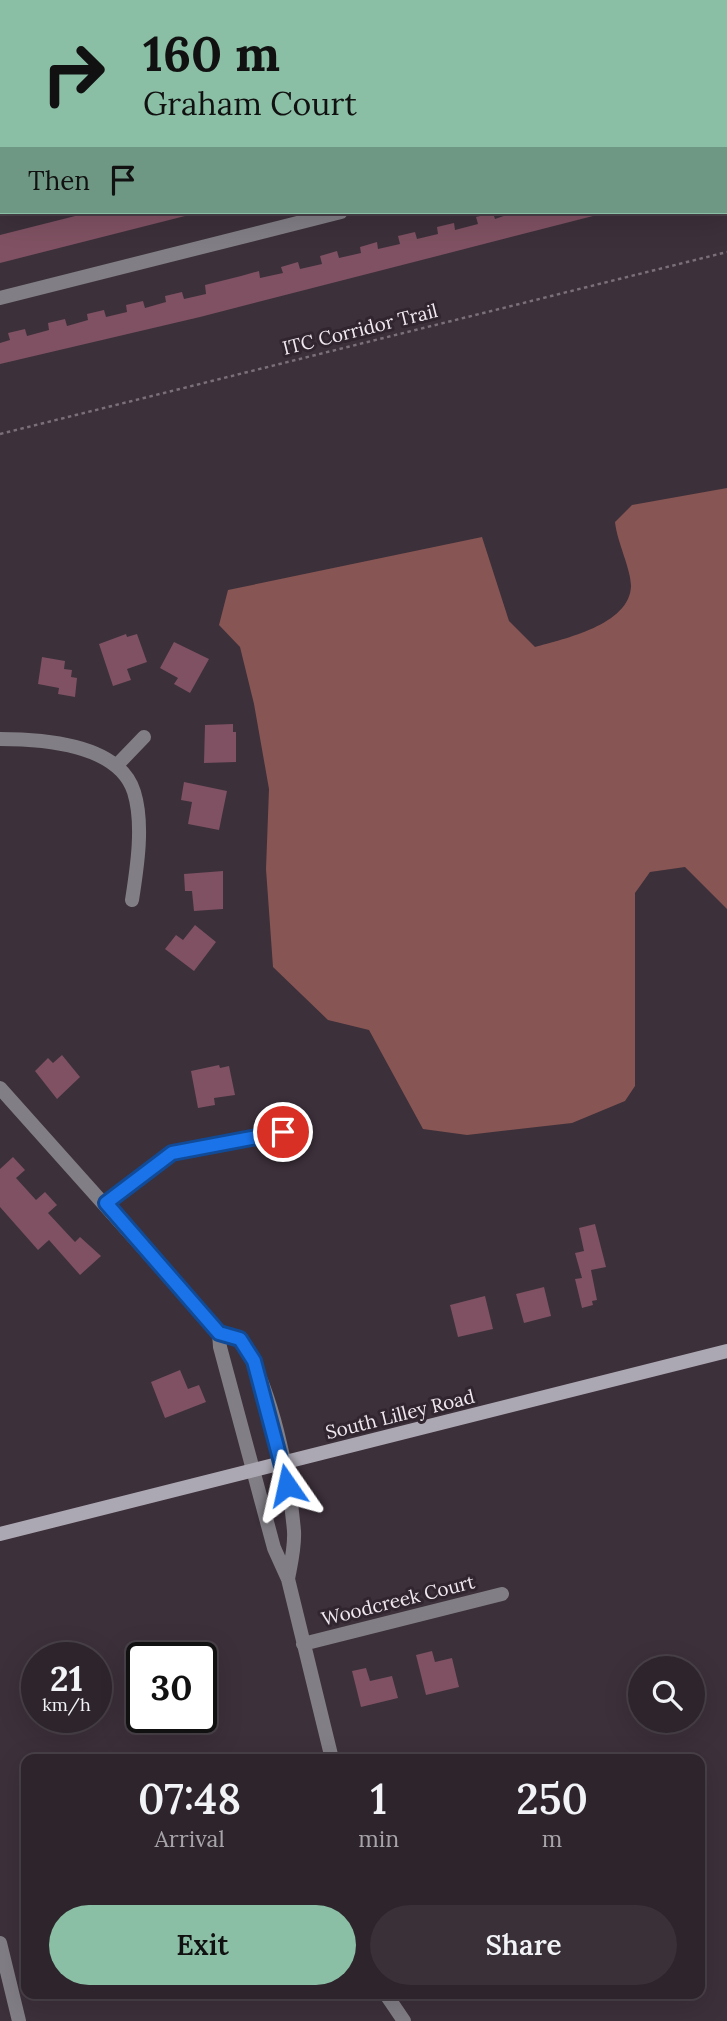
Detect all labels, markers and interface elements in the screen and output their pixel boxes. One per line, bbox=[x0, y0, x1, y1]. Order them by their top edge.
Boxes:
text: 160 m bbox=[143, 22, 280, 84]
icon: right bbox=[28, 28, 119, 119]
text: Graham Court bbox=[143, 83, 357, 124]
icon: arrive bbox=[104, 161, 142, 199]
text: Then bbox=[28, 164, 90, 197]
street label: ITC Corridor Trail bbox=[280, 298, 440, 360]
pin bbox=[253, 1102, 313, 1162]
icon: arrive bbox=[264, 1113, 302, 1151]
street label: South Lilley Road bbox=[323, 1384, 477, 1444]
position arrow bbox=[250, 1448, 324, 1522]
street label: Woodcreek Court bbox=[319, 1569, 478, 1631]
speed limit sign: 30 bbox=[126, 1642, 217, 1733]
text: 21 bbox=[50, 1656, 83, 1701]
map controls bbox=[628, 1656, 705, 1733]
button: search bbox=[628, 1656, 705, 1733]
text: km/h bbox=[42, 1693, 91, 1716]
text: 07:48 bbox=[138, 1772, 241, 1826]
text: 1 bbox=[370, 1772, 387, 1826]
text: 250 bbox=[516, 1772, 588, 1826]
text: Arrival bbox=[154, 1824, 225, 1853]
text: min bbox=[358, 1824, 399, 1853]
text: m bbox=[542, 1824, 562, 1853]
button: Exit bbox=[49, 1905, 356, 1985]
button: Share bbox=[370, 1905, 677, 1985]

